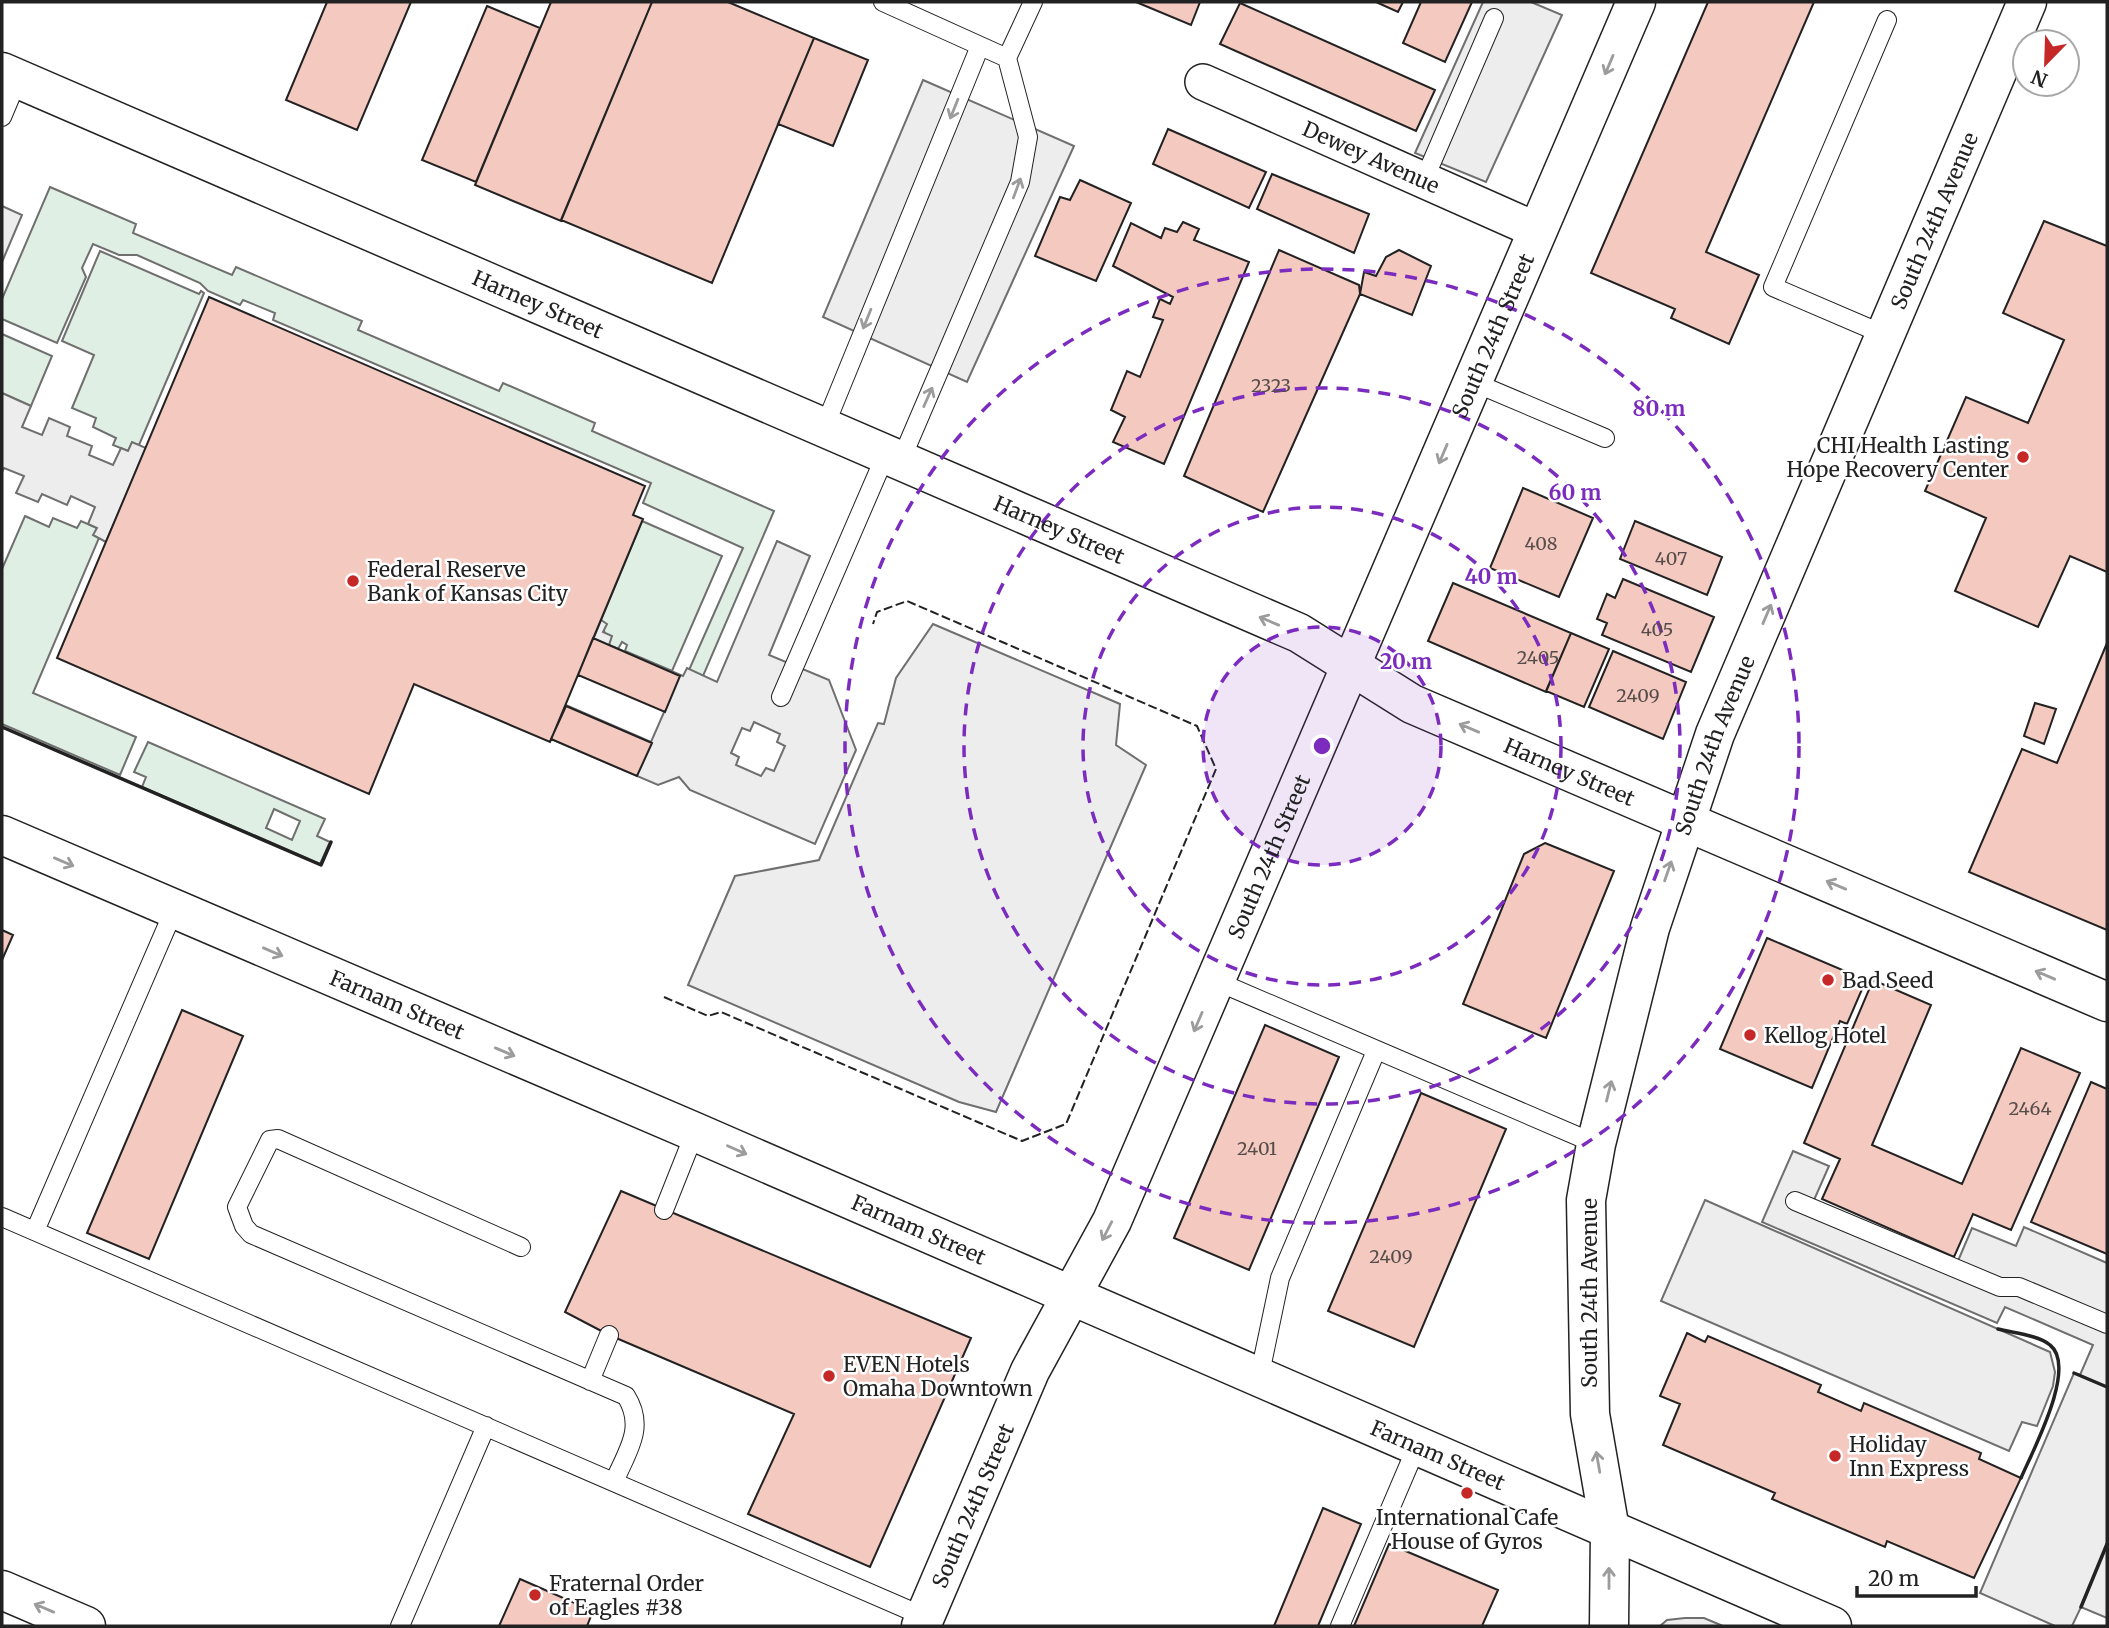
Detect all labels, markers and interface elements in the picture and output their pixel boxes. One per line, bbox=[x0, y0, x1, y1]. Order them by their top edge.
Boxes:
north arrow bbox=[2011, 28, 2081, 98]
one-way arrow bbox=[1602, 53, 1615, 75]
text: N bbox=[2028, 65, 2051, 93]
one-way arrow bbox=[947, 97, 960, 119]
street label: Dewey Avenue bbox=[1298, 115, 1444, 199]
street label: South 24th Avenue bbox=[1884, 128, 1984, 313]
one-way arrow bbox=[1011, 177, 1024, 199]
street label: South 24th Street bbox=[1445, 249, 1540, 422]
street label: Harney Street bbox=[469, 264, 607, 344]
one-way arrow bbox=[860, 308, 873, 329]
house number: 2323 bbox=[1251, 374, 1291, 397]
one-way arrow bbox=[922, 387, 935, 408]
text: 80 m bbox=[1633, 395, 1685, 422]
place label: CHI Health Lasting Hope Recovery Center bbox=[1787, 432, 2009, 483]
one-way arrow bbox=[1435, 443, 1448, 464]
marker: CHI Health Lasting Hope Recovery Center bbox=[2015, 449, 2031, 465]
text: 60 m bbox=[1549, 479, 1601, 506]
street label: Harney Street bbox=[990, 489, 1129, 569]
house number: 408 bbox=[1524, 532, 1558, 555]
house number: 407 bbox=[1655, 547, 1687, 570]
place label: Federal Reserve Bank of Kansas City bbox=[367, 556, 569, 607]
text: 40 m bbox=[1464, 563, 1518, 590]
marker: Federal Reserve Bank of Kansas City bbox=[345, 573, 361, 589]
one-way arrow bbox=[1761, 603, 1774, 625]
one-way arrow bbox=[1259, 613, 1281, 626]
house number: 405 bbox=[1641, 618, 1673, 641]
house number: 2405 bbox=[1517, 646, 1559, 669]
text: 20 m bbox=[1380, 648, 1432, 675]
street label: South 24th Avenue bbox=[1669, 651, 1760, 839]
house number: 2409 bbox=[1616, 684, 1660, 707]
one-way arrow bbox=[1458, 721, 1480, 734]
street label: Harney Street bbox=[1500, 732, 1639, 811]
centre of rings bbox=[1310, 734, 1334, 758]
street label: South 24th Street bbox=[1221, 770, 1316, 943]
one-way arrow bbox=[53, 856, 75, 869]
one-way arrow bbox=[1662, 861, 1675, 883]
one-way arrow bbox=[1825, 878, 1847, 891]
one-way arrow bbox=[262, 946, 284, 959]
street label: Farnam Street bbox=[326, 964, 469, 1045]
place label: Bad Seed bbox=[1842, 967, 1934, 994]
one-way arrow bbox=[2034, 968, 2056, 981]
marker: Bad Seed bbox=[1820, 972, 1836, 988]
one-way arrow bbox=[1191, 1011, 1204, 1032]
place label: Kellog Hotel bbox=[1764, 1022, 1887, 1049]
marker: Kellog Hotel bbox=[1742, 1027, 1758, 1043]
one-way arrow bbox=[494, 1046, 515, 1059]
one-way arrow bbox=[1603, 1080, 1616, 1103]
house number: 2464 bbox=[2008, 1097, 2052, 1120]
house number: 2401 bbox=[1237, 1137, 1277, 1160]
one-way arrow bbox=[726, 1144, 747, 1157]
street label: Farnam Street bbox=[847, 1188, 990, 1270]
street label: South 24th Avenue bbox=[1576, 1198, 1603, 1388]
one-way arrow bbox=[1100, 1220, 1114, 1241]
house number: 2409 bbox=[1369, 1245, 1413, 1268]
place label: EVEN Hotels Omaha Downtown bbox=[843, 1351, 1033, 1402]
marker: EVEN Hotels Omaha Downtown bbox=[821, 1368, 837, 1384]
street label: Farnam Street bbox=[1367, 1414, 1509, 1496]
street label: South 24th Street bbox=[925, 1419, 1020, 1592]
place label: Holiday Inn Express bbox=[1849, 1431, 1969, 1482]
marker: Holiday Inn Express bbox=[1827, 1448, 1843, 1464]
one-way arrow bbox=[1591, 1452, 1604, 1474]
marker: International Cafe House of Gyros bbox=[1459, 1485, 1475, 1501]
place label: International Cafe House of Gyros bbox=[1376, 1504, 1558, 1555]
scale bar bbox=[1857, 1554, 1976, 1598]
text: 20 m bbox=[1868, 1565, 1920, 1592]
one-way arrow bbox=[1602, 1567, 1616, 1590]
place label: Fraternal Order of Eagles #38 bbox=[549, 1570, 704, 1621]
marker: Fraternal Order of Eagles #38 bbox=[527, 1587, 543, 1603]
one-way arrow bbox=[33, 1601, 55, 1614]

